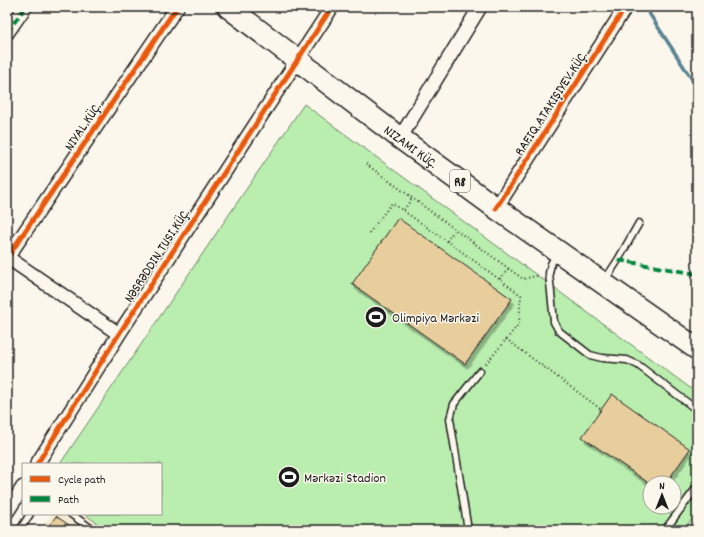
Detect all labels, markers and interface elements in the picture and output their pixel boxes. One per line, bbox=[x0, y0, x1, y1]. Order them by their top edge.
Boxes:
street label: RAFIQ ATAKIŞIYEV KÜÇ. bbox=[510, 48, 593, 160]
street label: NIYAL KÜÇ. bbox=[60, 99, 107, 155]
street label: NIZAMI KÜÇ. bbox=[379, 121, 441, 174]
road number: R8 bbox=[450, 170, 470, 192]
street label: NƏSRƏDDIN TUSI KÜÇ. bbox=[120, 205, 196, 307]
sports icon: Olimpiya Mərkəzi bbox=[363, 304, 389, 330]
place label: Olimpiya Mərkəzi bbox=[392, 309, 479, 329]
legend bbox=[22, 463, 162, 515]
sports icon: Mərkəzi Stadion bbox=[276, 464, 302, 490]
place label: Mərkəzi Stadion bbox=[304, 469, 386, 489]
text: Cycle path bbox=[58, 472, 106, 489]
north arrow bbox=[642, 475, 682, 515]
text: N bbox=[659, 479, 665, 495]
text: Path bbox=[58, 492, 79, 509]

